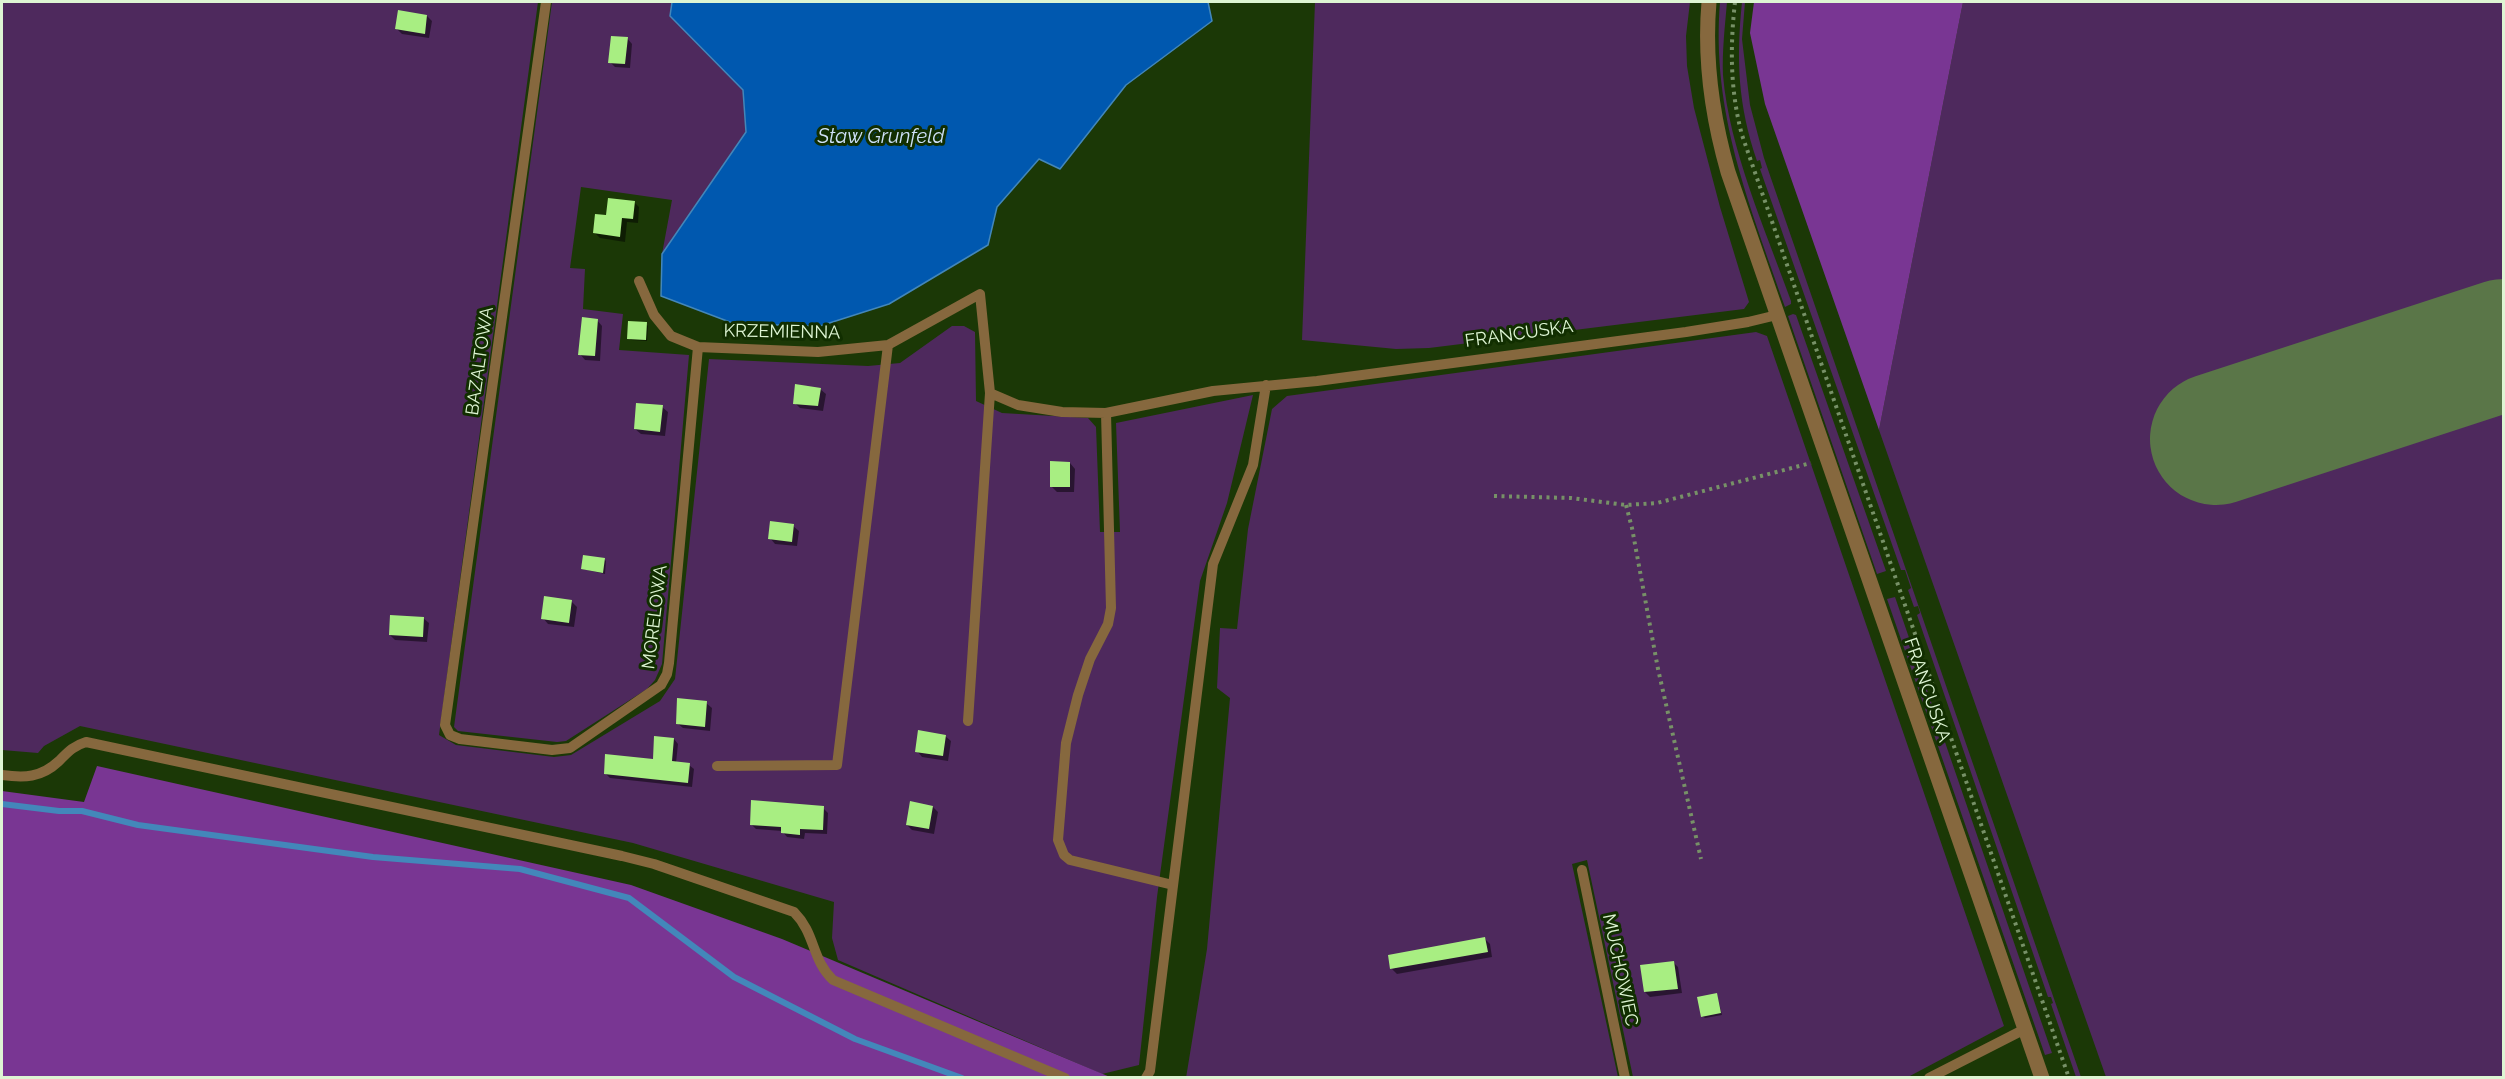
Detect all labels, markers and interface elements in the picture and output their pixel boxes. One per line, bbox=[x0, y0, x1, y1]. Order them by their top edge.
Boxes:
water label: Staw Grunfeld bbox=[817, 125, 945, 149]
street label: BAZALTOWA bbox=[462, 305, 498, 417]
street label: FRANCUSKA bbox=[1464, 316, 1574, 352]
street label: KRZEMIENNA bbox=[723, 320, 841, 344]
street label: MORELOWA bbox=[638, 564, 672, 670]
street label: FRANCUSKA bbox=[1899, 635, 1955, 745]
street label: MUCHOWIEC bbox=[1598, 912, 1642, 1028]

